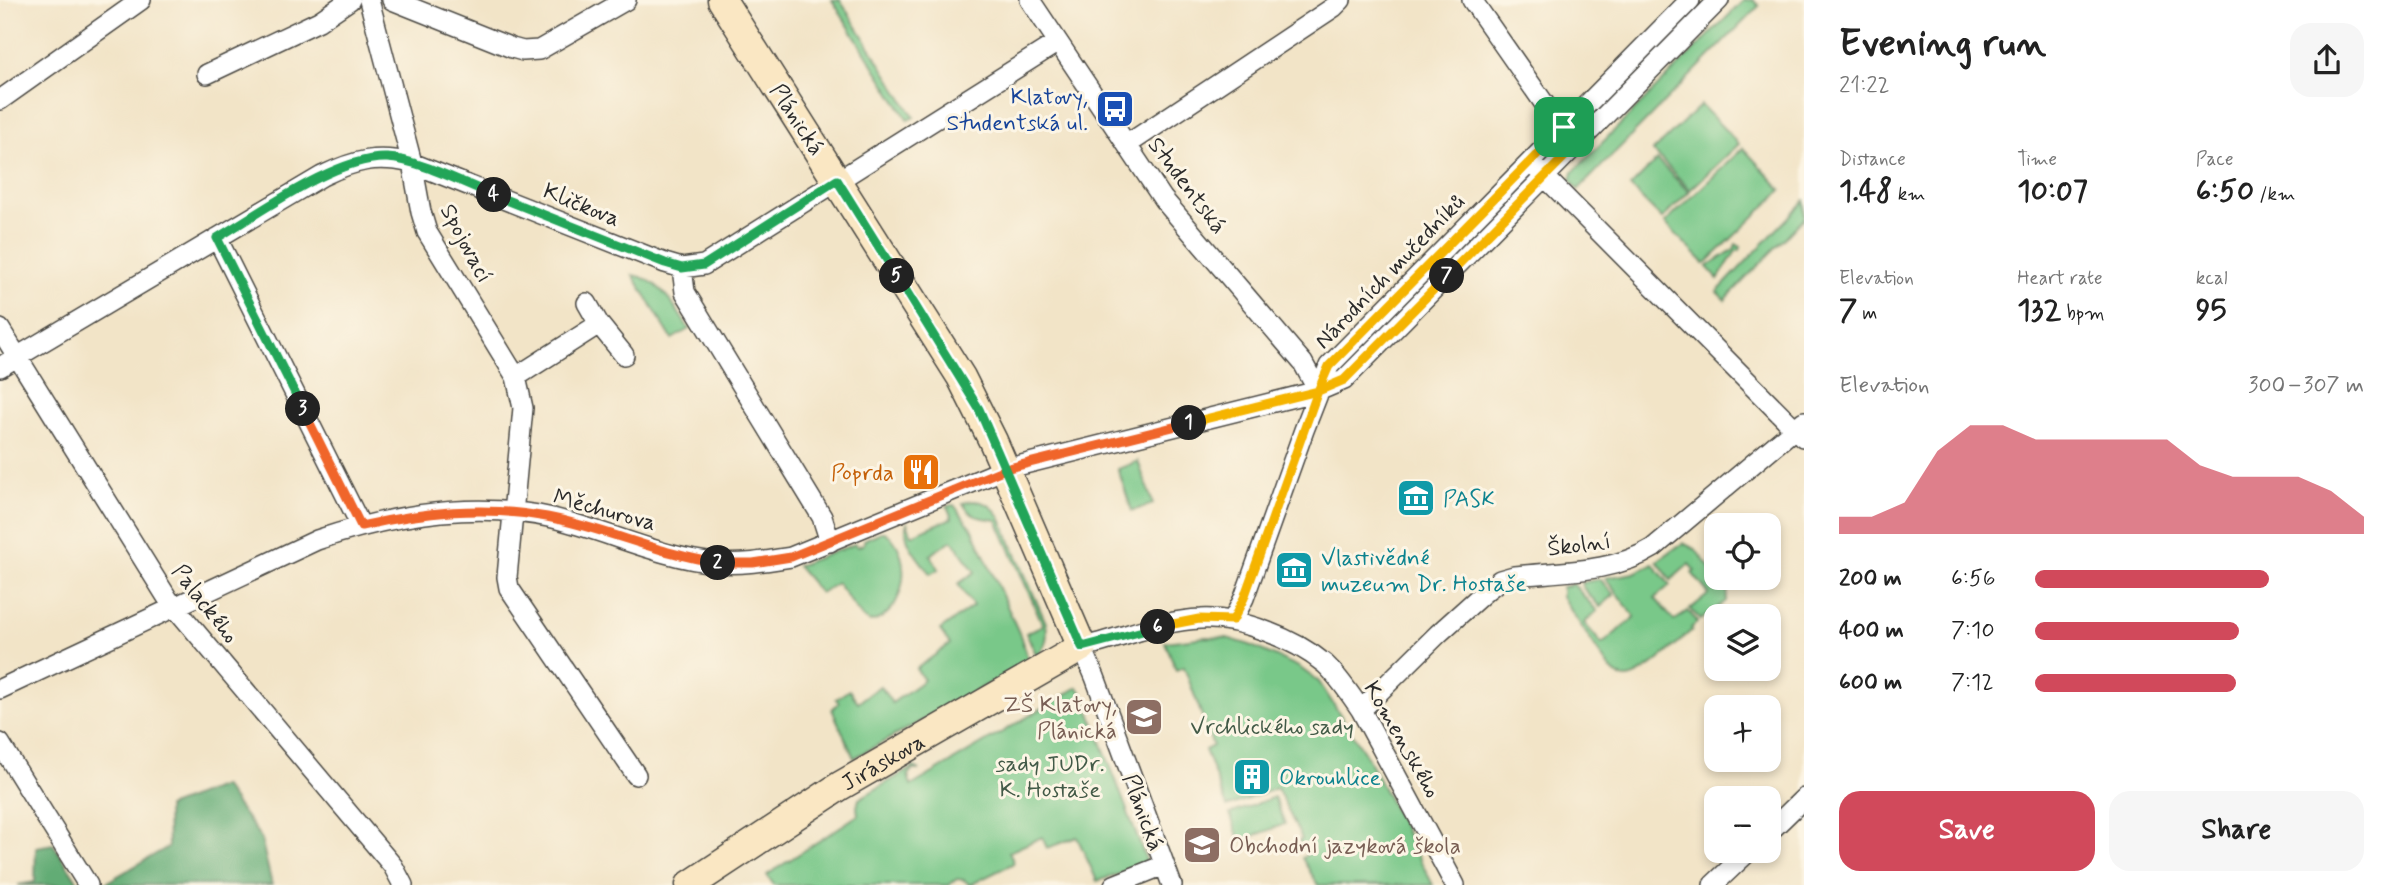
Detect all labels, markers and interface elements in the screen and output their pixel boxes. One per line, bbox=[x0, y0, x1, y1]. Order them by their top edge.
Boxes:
text: Evening run bbox=[1839, 20, 2046, 69]
button: share bbox=[2290, 23, 2364, 97]
text: 21:22 bbox=[1839, 71, 1890, 101]
street label: Plánická bbox=[762, 78, 831, 162]
place label: Klatovy, Studentská ul. bbox=[947, 83, 1088, 139]
bus stop icon: Klatovy, Studentská ul. bbox=[1094, 88, 1136, 130]
pin bbox=[1534, 97, 1594, 157]
icon: arrive bbox=[1545, 108, 1583, 146]
street label: Studentská bbox=[1140, 132, 1233, 241]
text: Distance bbox=[1839, 147, 1906, 172]
text: Time bbox=[2017, 147, 2057, 172]
text: Pace bbox=[2196, 147, 2233, 172]
text: 1.48 bbox=[1839, 172, 1893, 211]
text: 10:07 bbox=[2017, 172, 2088, 211]
text: 6:50 bbox=[2196, 172, 2254, 211]
street label: Kličkova bbox=[538, 177, 624, 235]
pin: 4 bbox=[476, 178, 512, 212]
text: 4 bbox=[488, 182, 499, 207]
text: km bbox=[1893, 182, 1925, 207]
text: /km bbox=[2254, 182, 2295, 207]
street label: Národních mučedníků bbox=[1309, 188, 1472, 356]
street label: Spojovací bbox=[432, 199, 498, 289]
pin: 5 bbox=[880, 258, 914, 294]
pin: 7 bbox=[1430, 258, 1464, 294]
text: 5 bbox=[891, 263, 902, 288]
text: 7 bbox=[1441, 263, 1452, 288]
text: Elevation bbox=[1839, 266, 1914, 291]
text: Heart rate bbox=[2017, 266, 2103, 291]
text: kcal bbox=[2196, 266, 2228, 291]
text: 7 bbox=[1839, 291, 1857, 330]
text: 132 bbox=[2017, 291, 2061, 330]
text: 95 bbox=[2196, 291, 2226, 330]
text: m bbox=[1857, 301, 1877, 326]
text: bpm bbox=[2061, 301, 2105, 326]
text: Elevation bbox=[1839, 371, 1930, 401]
text: 300–307 m bbox=[2248, 371, 2364, 401]
pin: 3 bbox=[286, 392, 320, 426]
text: 3 bbox=[298, 396, 307, 421]
pin: 1 bbox=[1172, 406, 1206, 440]
text: 1 bbox=[1184, 410, 1193, 435]
restaurant icon: Poprda bbox=[900, 451, 942, 493]
place label: Poprda bbox=[831, 459, 894, 489]
museum icon: PASK bbox=[1395, 477, 1437, 519]
street label: Měchurova bbox=[550, 483, 659, 539]
place label: PASK bbox=[1443, 485, 1495, 515]
map controls bbox=[1704, 513, 1781, 863]
button: locate bbox=[1704, 513, 1781, 590]
street label: Školní bbox=[1546, 527, 1613, 565]
place label: Vlastivědné muzeum Dr. Hostaše bbox=[1321, 544, 1527, 600]
pin: 2 bbox=[700, 546, 736, 580]
museum icon: Vlastivědné muzeum Dr. Hostaše bbox=[1273, 549, 1315, 591]
text: 2 bbox=[713, 550, 722, 575]
street label: Palackého bbox=[164, 558, 245, 650]
text: 200 m bbox=[1839, 564, 1902, 594]
text: 6:56 bbox=[1951, 564, 1995, 594]
button: layers bbox=[1704, 604, 1781, 681]
pin: 6 bbox=[1140, 610, 1176, 644]
text: 6 bbox=[1153, 614, 1162, 639]
text: 400 m bbox=[1839, 616, 1904, 646]
text: 7:10 bbox=[1951, 616, 1995, 646]
text: 600 m bbox=[1839, 668, 1902, 698]
text: 7:12 bbox=[1951, 668, 1994, 698]
street label: Komenského bbox=[1356, 676, 1447, 804]
place label: ZŠ Klatovy, Plánická bbox=[1003, 691, 1117, 747]
button: + bbox=[1704, 695, 1781, 772]
school or university icon: ZŠ Klatovy, Plánická bbox=[1123, 696, 1165, 738]
park label: Vrchlického sady bbox=[1190, 713, 1354, 743]
street label: Jiráskova bbox=[836, 727, 931, 799]
park label: sady JUDr. K. Hostaše bbox=[995, 750, 1105, 806]
building icon: Okrouhlice bbox=[1231, 756, 1273, 798]
place label: Okrouhlice bbox=[1279, 764, 1381, 794]
street label: Plánická bbox=[1114, 770, 1170, 855]
button: − bbox=[1704, 786, 1781, 863]
button: Save bbox=[1839, 791, 2095, 871]
button: Share bbox=[2109, 791, 2364, 871]
school or university icon: Obchodní jazyková škola bbox=[1181, 824, 1223, 866]
place label: Obchodní jazyková škola bbox=[1229, 832, 1461, 862]

